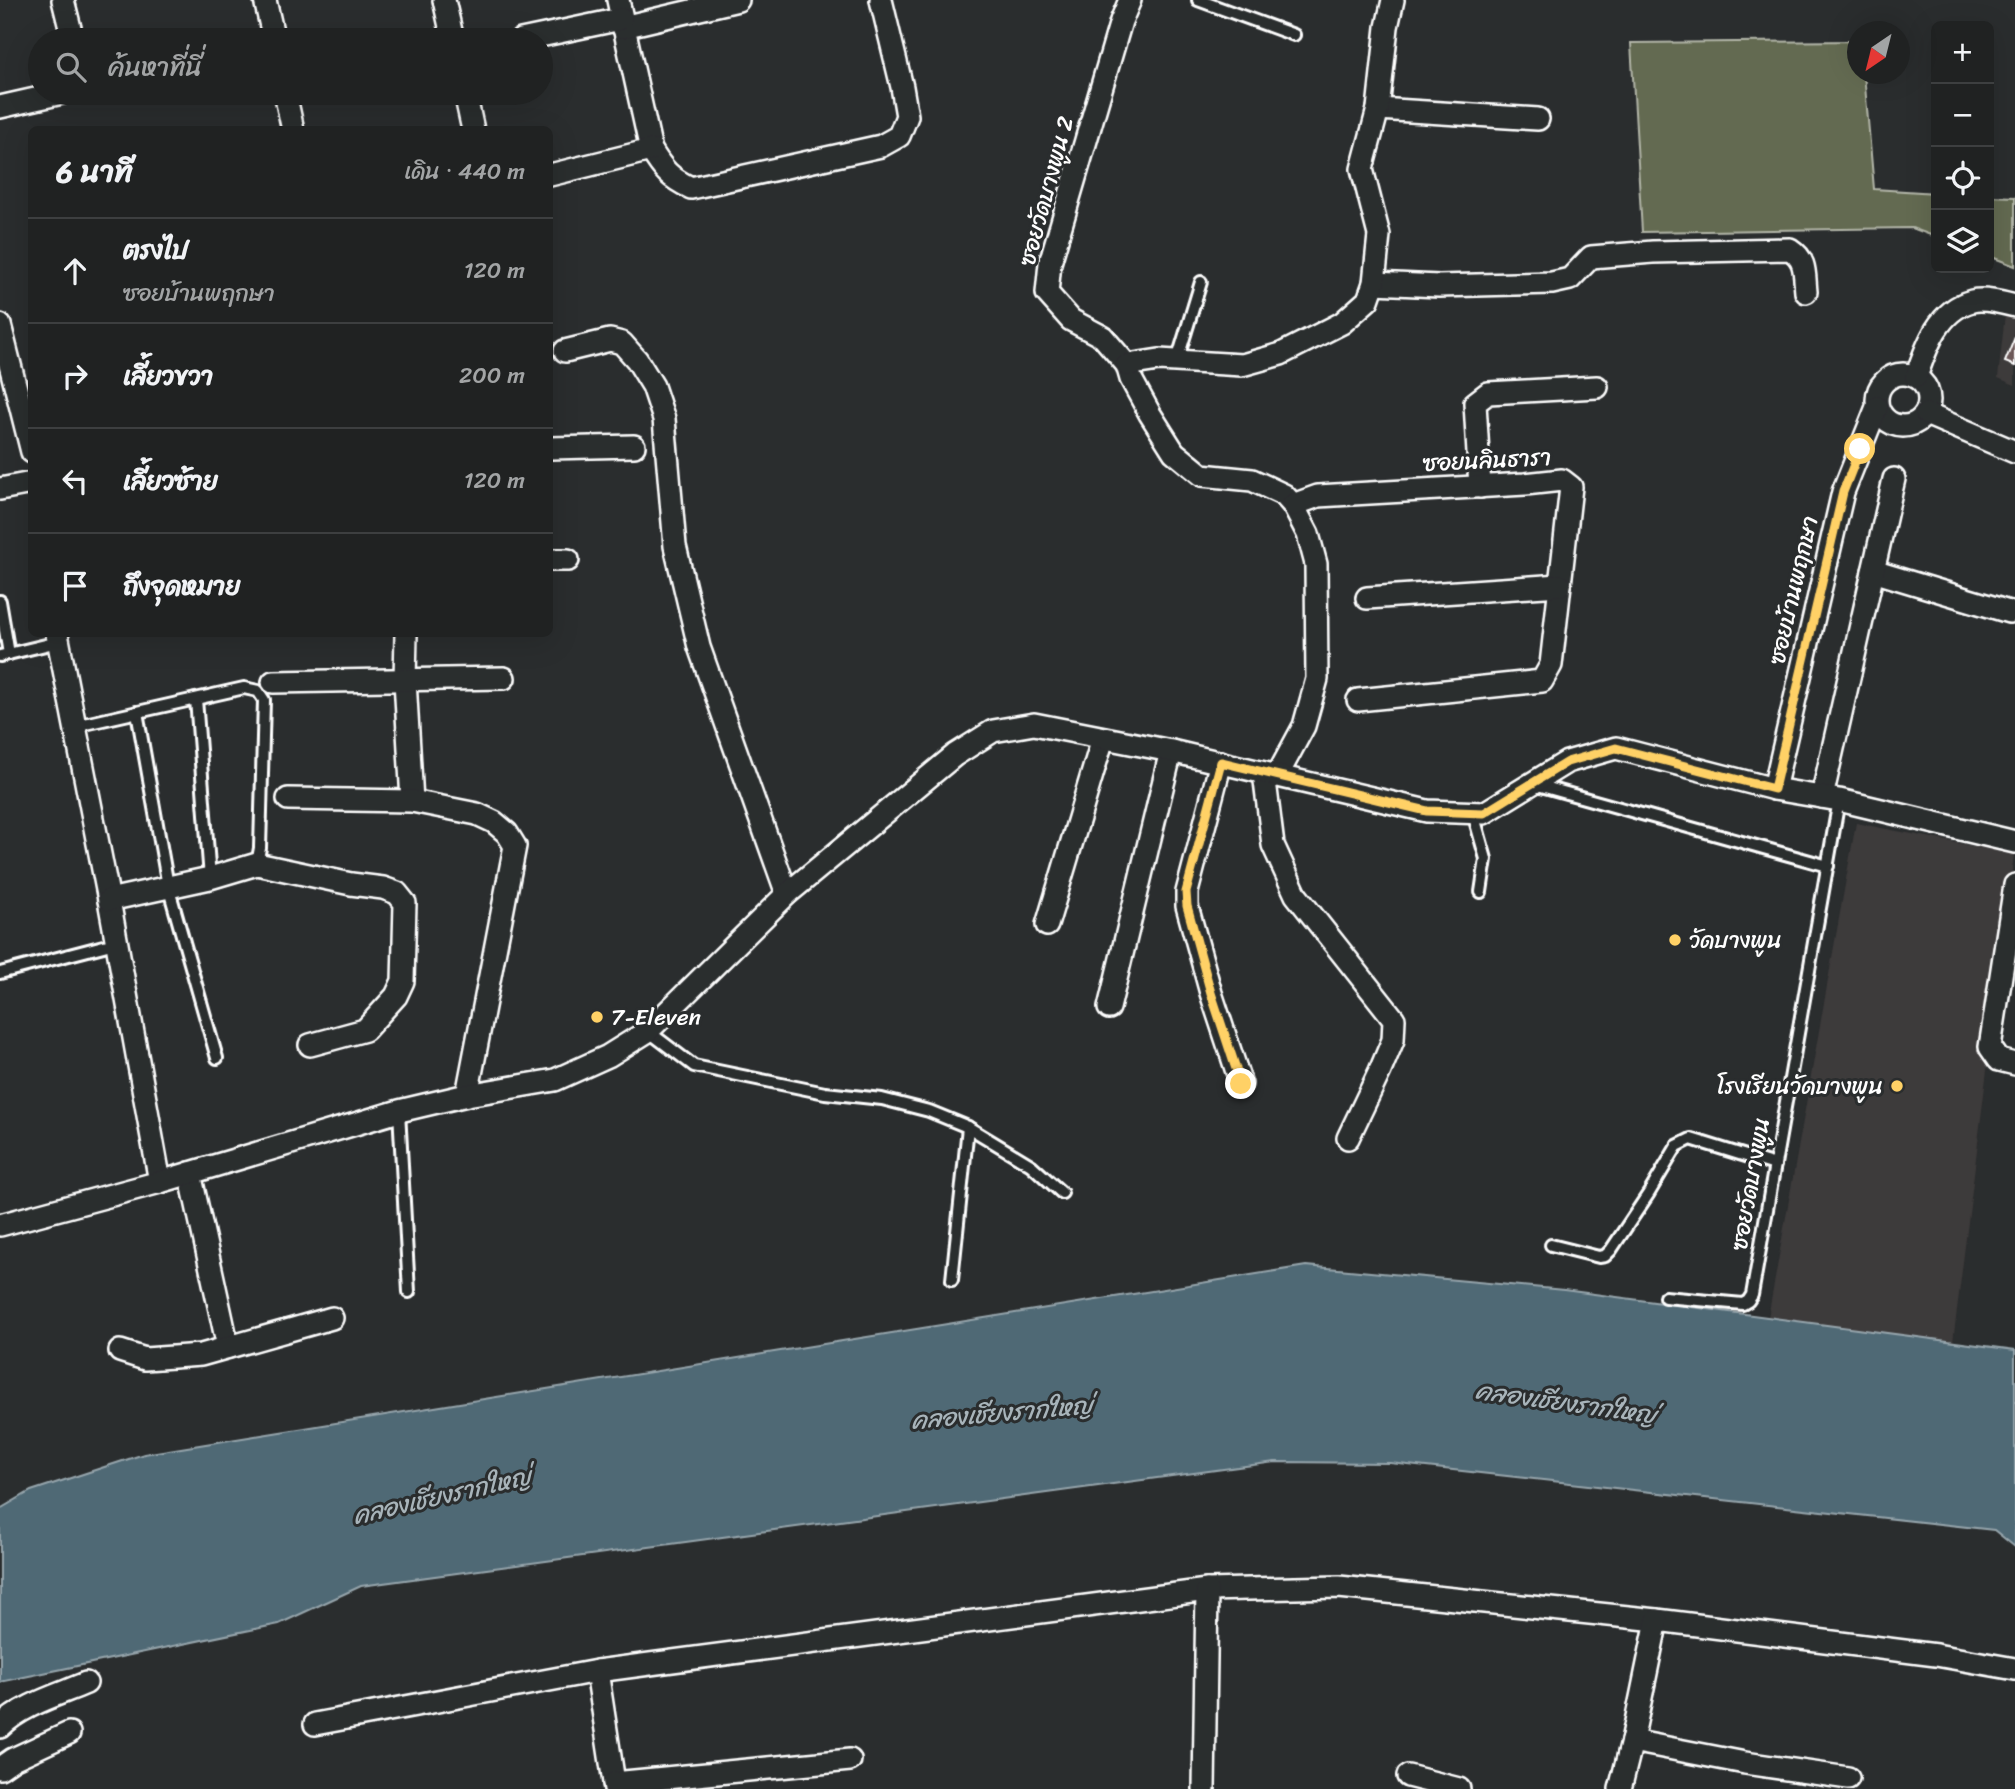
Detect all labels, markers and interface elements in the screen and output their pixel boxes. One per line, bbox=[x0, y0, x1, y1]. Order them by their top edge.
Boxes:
north arrow bbox=[1847, 21, 1910, 84]
map controls bbox=[1931, 21, 1994, 273]
button: + bbox=[1931, 21, 1994, 84]
search box bbox=[28, 28, 553, 105]
text: ค้นหาที่นี่ bbox=[108, 44, 202, 90]
icon: search bbox=[52, 48, 90, 86]
button: − bbox=[1931, 84, 1994, 147]
street label: ซอยวัดบางพูน 2 bbox=[1007, 112, 1086, 271]
text: 6 นาที bbox=[56, 145, 133, 199]
button: locate bbox=[1931, 147, 1994, 210]
text: เดิน · 440 m bbox=[404, 151, 525, 192]
button: layers bbox=[1931, 210, 1994, 273]
text: ตรงไป bbox=[123, 227, 188, 273]
text: 120 m bbox=[464, 250, 525, 291]
icon: ahead bbox=[56, 252, 94, 290]
text: ซอยบ้านพฤกษา bbox=[123, 273, 275, 314]
text: เลี้ยวขวา bbox=[123, 353, 213, 399]
text: 200 m bbox=[459, 355, 525, 396]
icon: right bbox=[56, 357, 94, 395]
route start bbox=[1844, 433, 1875, 464]
street label: ซอยนลินธารา bbox=[1422, 437, 1552, 484]
text: เลี้ยวซ้าย bbox=[123, 458, 218, 504]
text: 120 m bbox=[464, 460, 525, 501]
icon: left bbox=[56, 462, 94, 500]
street label: ซอยบ้านพฤกษา bbox=[1756, 512, 1831, 669]
text: ถึงจุดหมาย bbox=[123, 563, 240, 609]
icon: arrive bbox=[56, 567, 94, 605]
place label: วัดบางพูน bbox=[1689, 920, 1782, 961]
marker: วัดบางพูน bbox=[1667, 932, 1683, 948]
place label: 7-Eleven bbox=[611, 997, 701, 1038]
marker: 7-Eleven bbox=[589, 1009, 605, 1025]
place label: โรงเรียนวัดบางพูน bbox=[1717, 1066, 1883, 1107]
route end bbox=[1225, 1068, 1256, 1099]
marker: โรงเรียนวัดบางพูน bbox=[1889, 1078, 1905, 1094]
street label: ซอยวัดบางพูน bbox=[1719, 1114, 1782, 1254]
water label: คลองเชียงรากใหญ่ bbox=[1473, 1370, 1666, 1437]
water label: คลองเชียงรากใหญ่ bbox=[910, 1384, 1101, 1442]
water label: คลองเชียงรากใหญ่ bbox=[349, 1454, 542, 1537]

